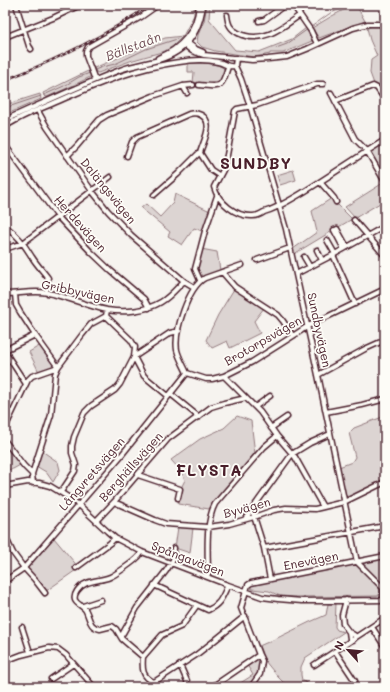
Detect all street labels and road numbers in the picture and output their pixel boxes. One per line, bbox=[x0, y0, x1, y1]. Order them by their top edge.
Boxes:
street label: Dalängsvägen bbox=[77, 154, 140, 227]
street label: Herdevägen bbox=[51, 191, 111, 255]
street label: Gribbyvägen bbox=[40, 275, 116, 307]
street label: Sundbyvägen bbox=[304, 291, 336, 369]
street label: Brotorpsvägen bbox=[221, 312, 304, 369]
street label: Berghällsvägen bbox=[95, 428, 166, 505]
street label: Långvretsvägen bbox=[55, 433, 128, 514]
street label: Byvägen bbox=[221, 493, 272, 521]
street label: Spångavägen bbox=[149, 537, 227, 579]
street label: Enevägen bbox=[282, 547, 339, 573]

